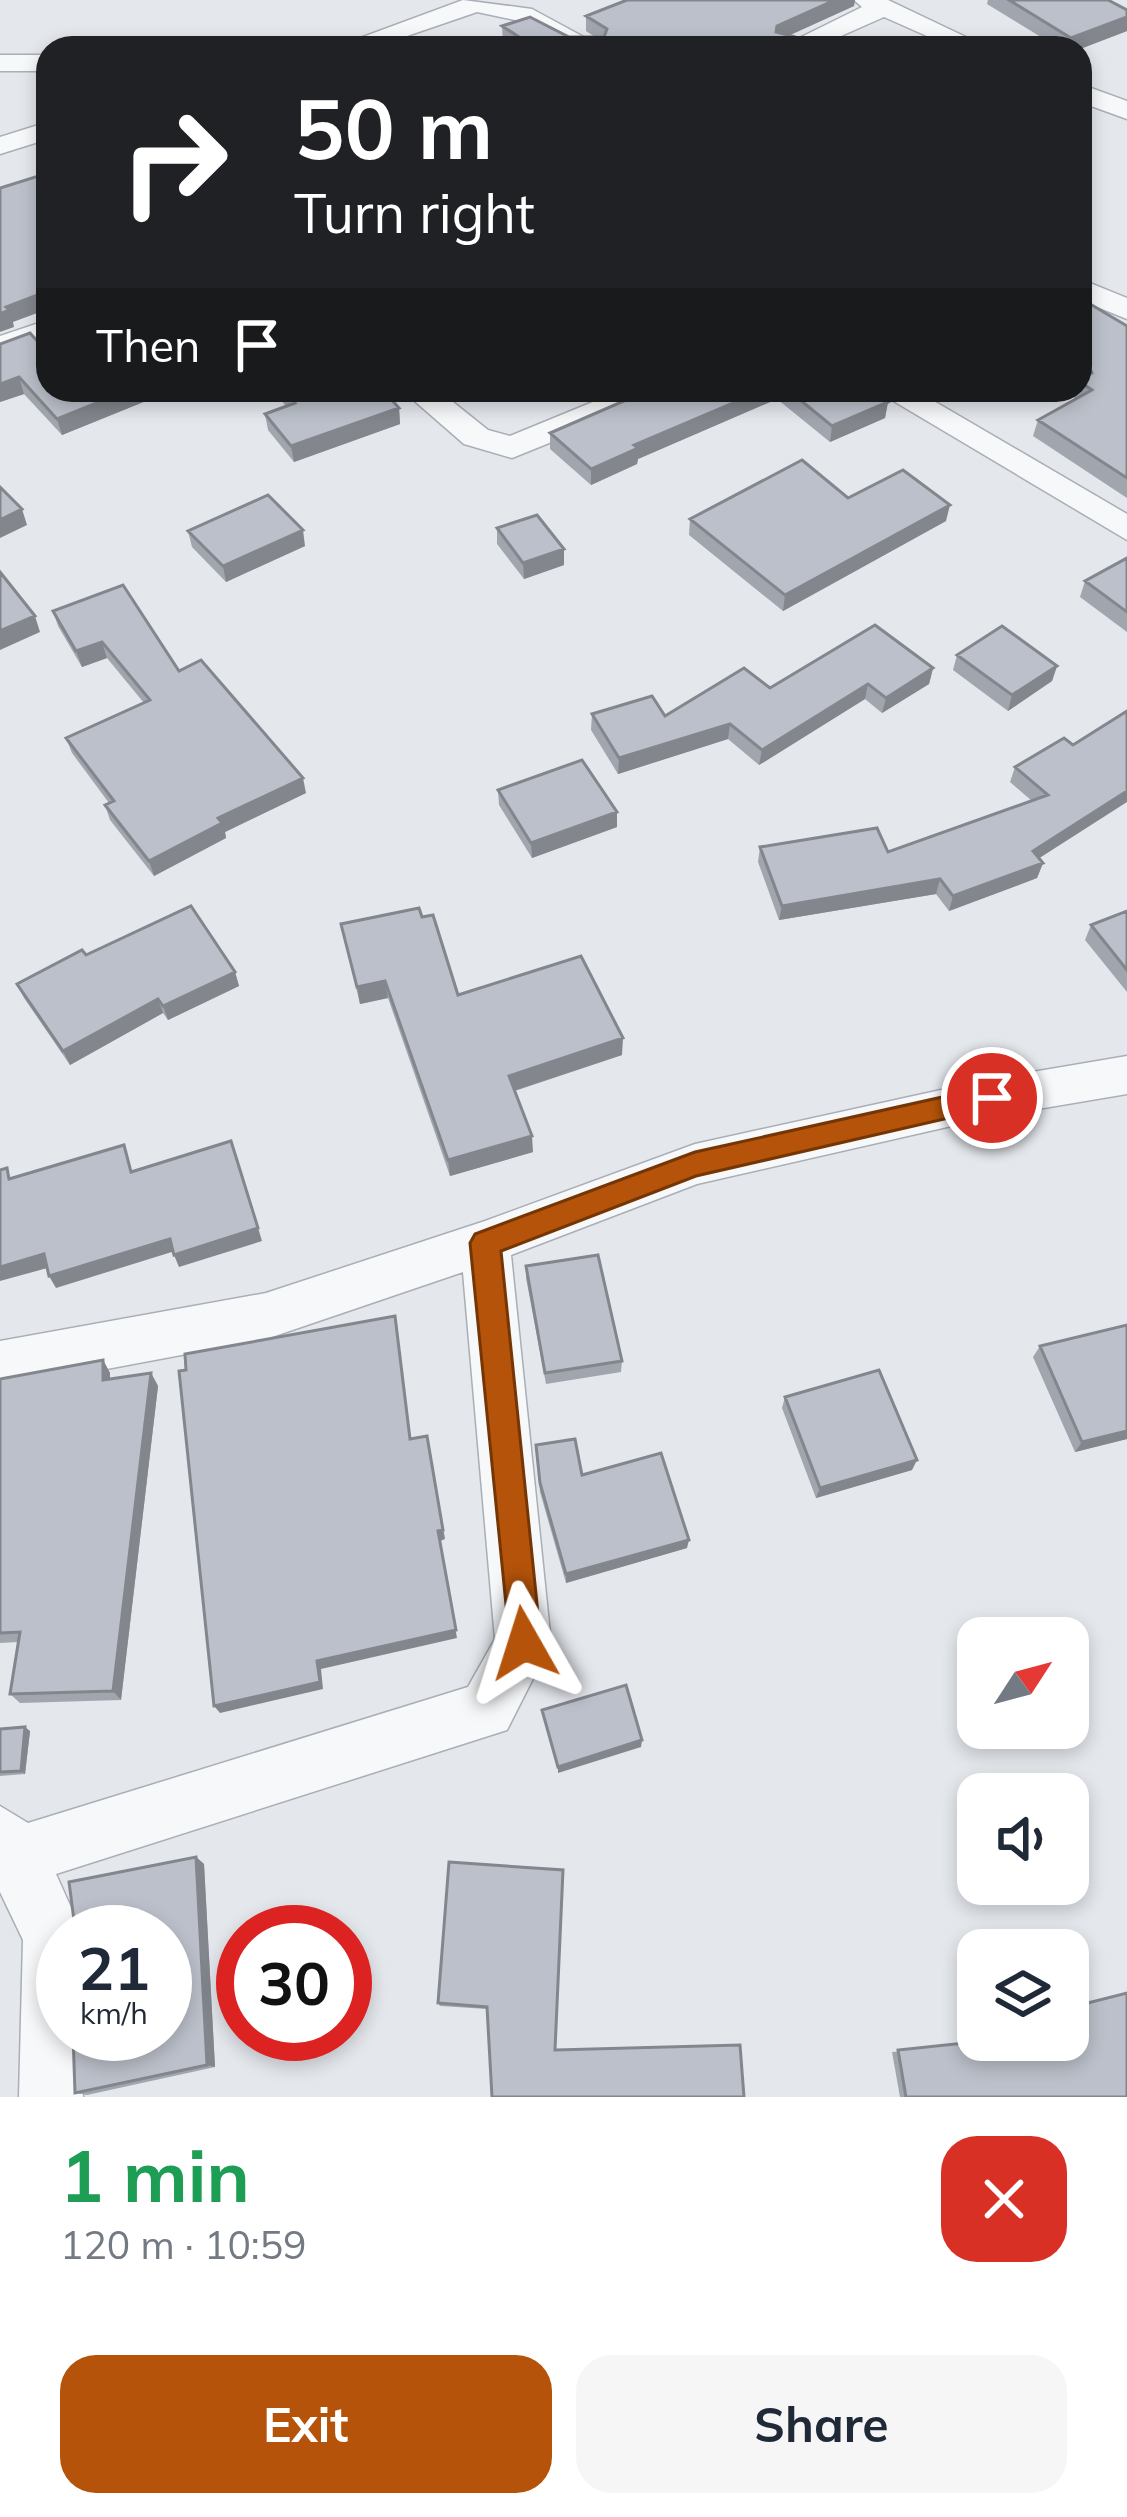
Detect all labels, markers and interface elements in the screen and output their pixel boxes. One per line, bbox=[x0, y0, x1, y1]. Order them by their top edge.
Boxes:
text: 50 m bbox=[294, 75, 493, 180]
icon: right bbox=[96, 84, 252, 240]
text: Turn right bbox=[294, 179, 535, 247]
icon: arrive bbox=[224, 312, 290, 378]
text: Then bbox=[96, 317, 200, 373]
pin bbox=[941, 1047, 1043, 1149]
icon: arrive bbox=[959, 1065, 1025, 1131]
position arrow bbox=[461, 1580, 587, 1706]
north arrow bbox=[957, 1617, 1089, 1749]
map controls bbox=[957, 1617, 1089, 2061]
button: sound bbox=[957, 1773, 1089, 1905]
speed limit sign: 30 bbox=[216, 1905, 372, 2061]
button: layers bbox=[957, 1929, 1089, 2061]
text: 21 bbox=[78, 1930, 150, 2005]
text: km/h bbox=[80, 1994, 148, 2032]
text: 1 min bbox=[60, 2130, 250, 2220]
button: close bbox=[941, 2136, 1067, 2262]
text: 120 m · 10:59 bbox=[60, 2220, 306, 2269]
button: Exit bbox=[60, 2355, 552, 2493]
button: Share bbox=[576, 2355, 1067, 2493]

